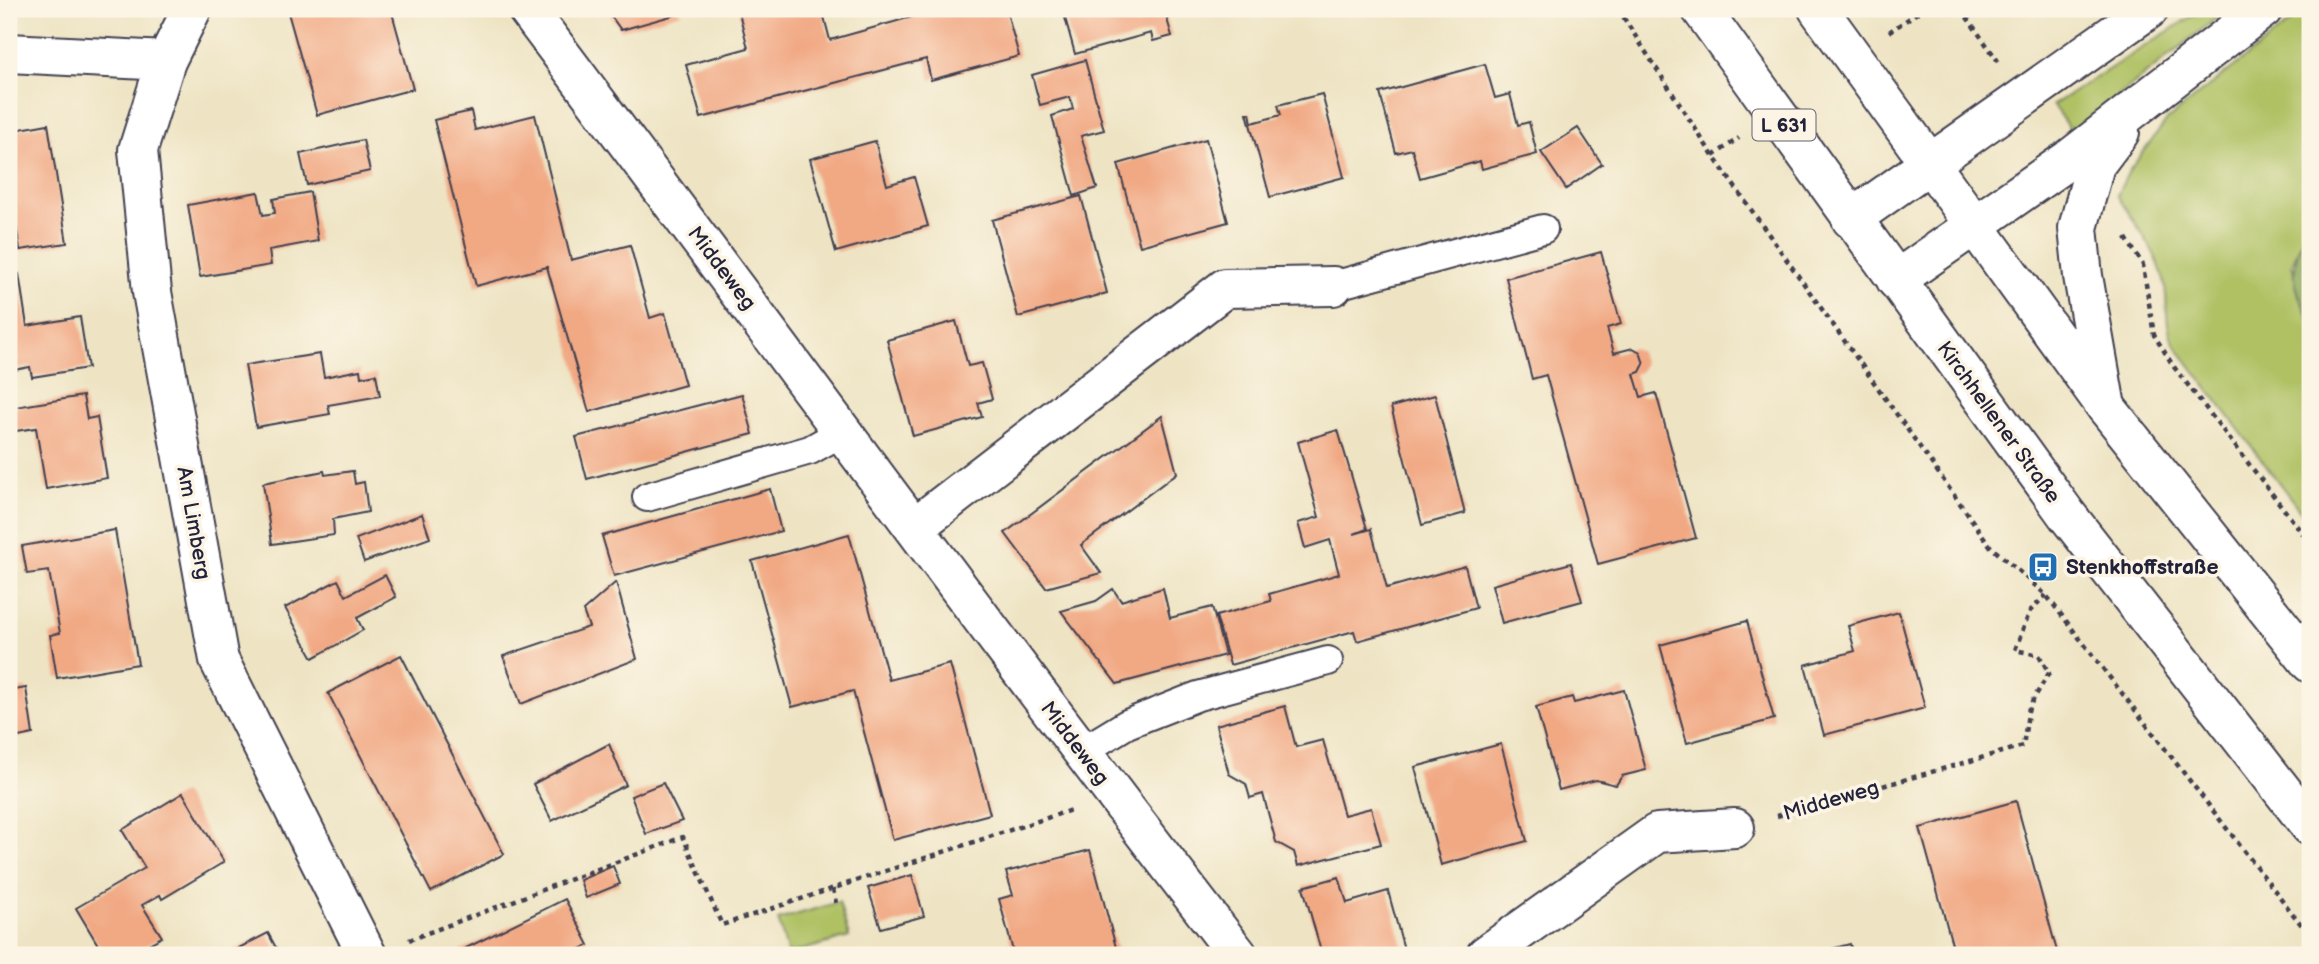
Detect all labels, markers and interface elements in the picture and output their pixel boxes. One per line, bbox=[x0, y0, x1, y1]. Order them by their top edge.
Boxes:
road number: L 631 bbox=[1752, 110, 1816, 140]
street label: Middeweg bbox=[682, 222, 761, 315]
street label: Kirchhellener Straße bbox=[1932, 337, 2066, 508]
street label: Am Limberg bbox=[171, 465, 216, 581]
bus stop icon: Stenkhoffstraße bbox=[2026, 550, 2060, 584]
place label: Stenkhoffstraße bbox=[2066, 555, 2219, 580]
street label: Middeweg bbox=[1035, 697, 1114, 790]
street label: Middeweg bbox=[1781, 775, 1882, 826]

